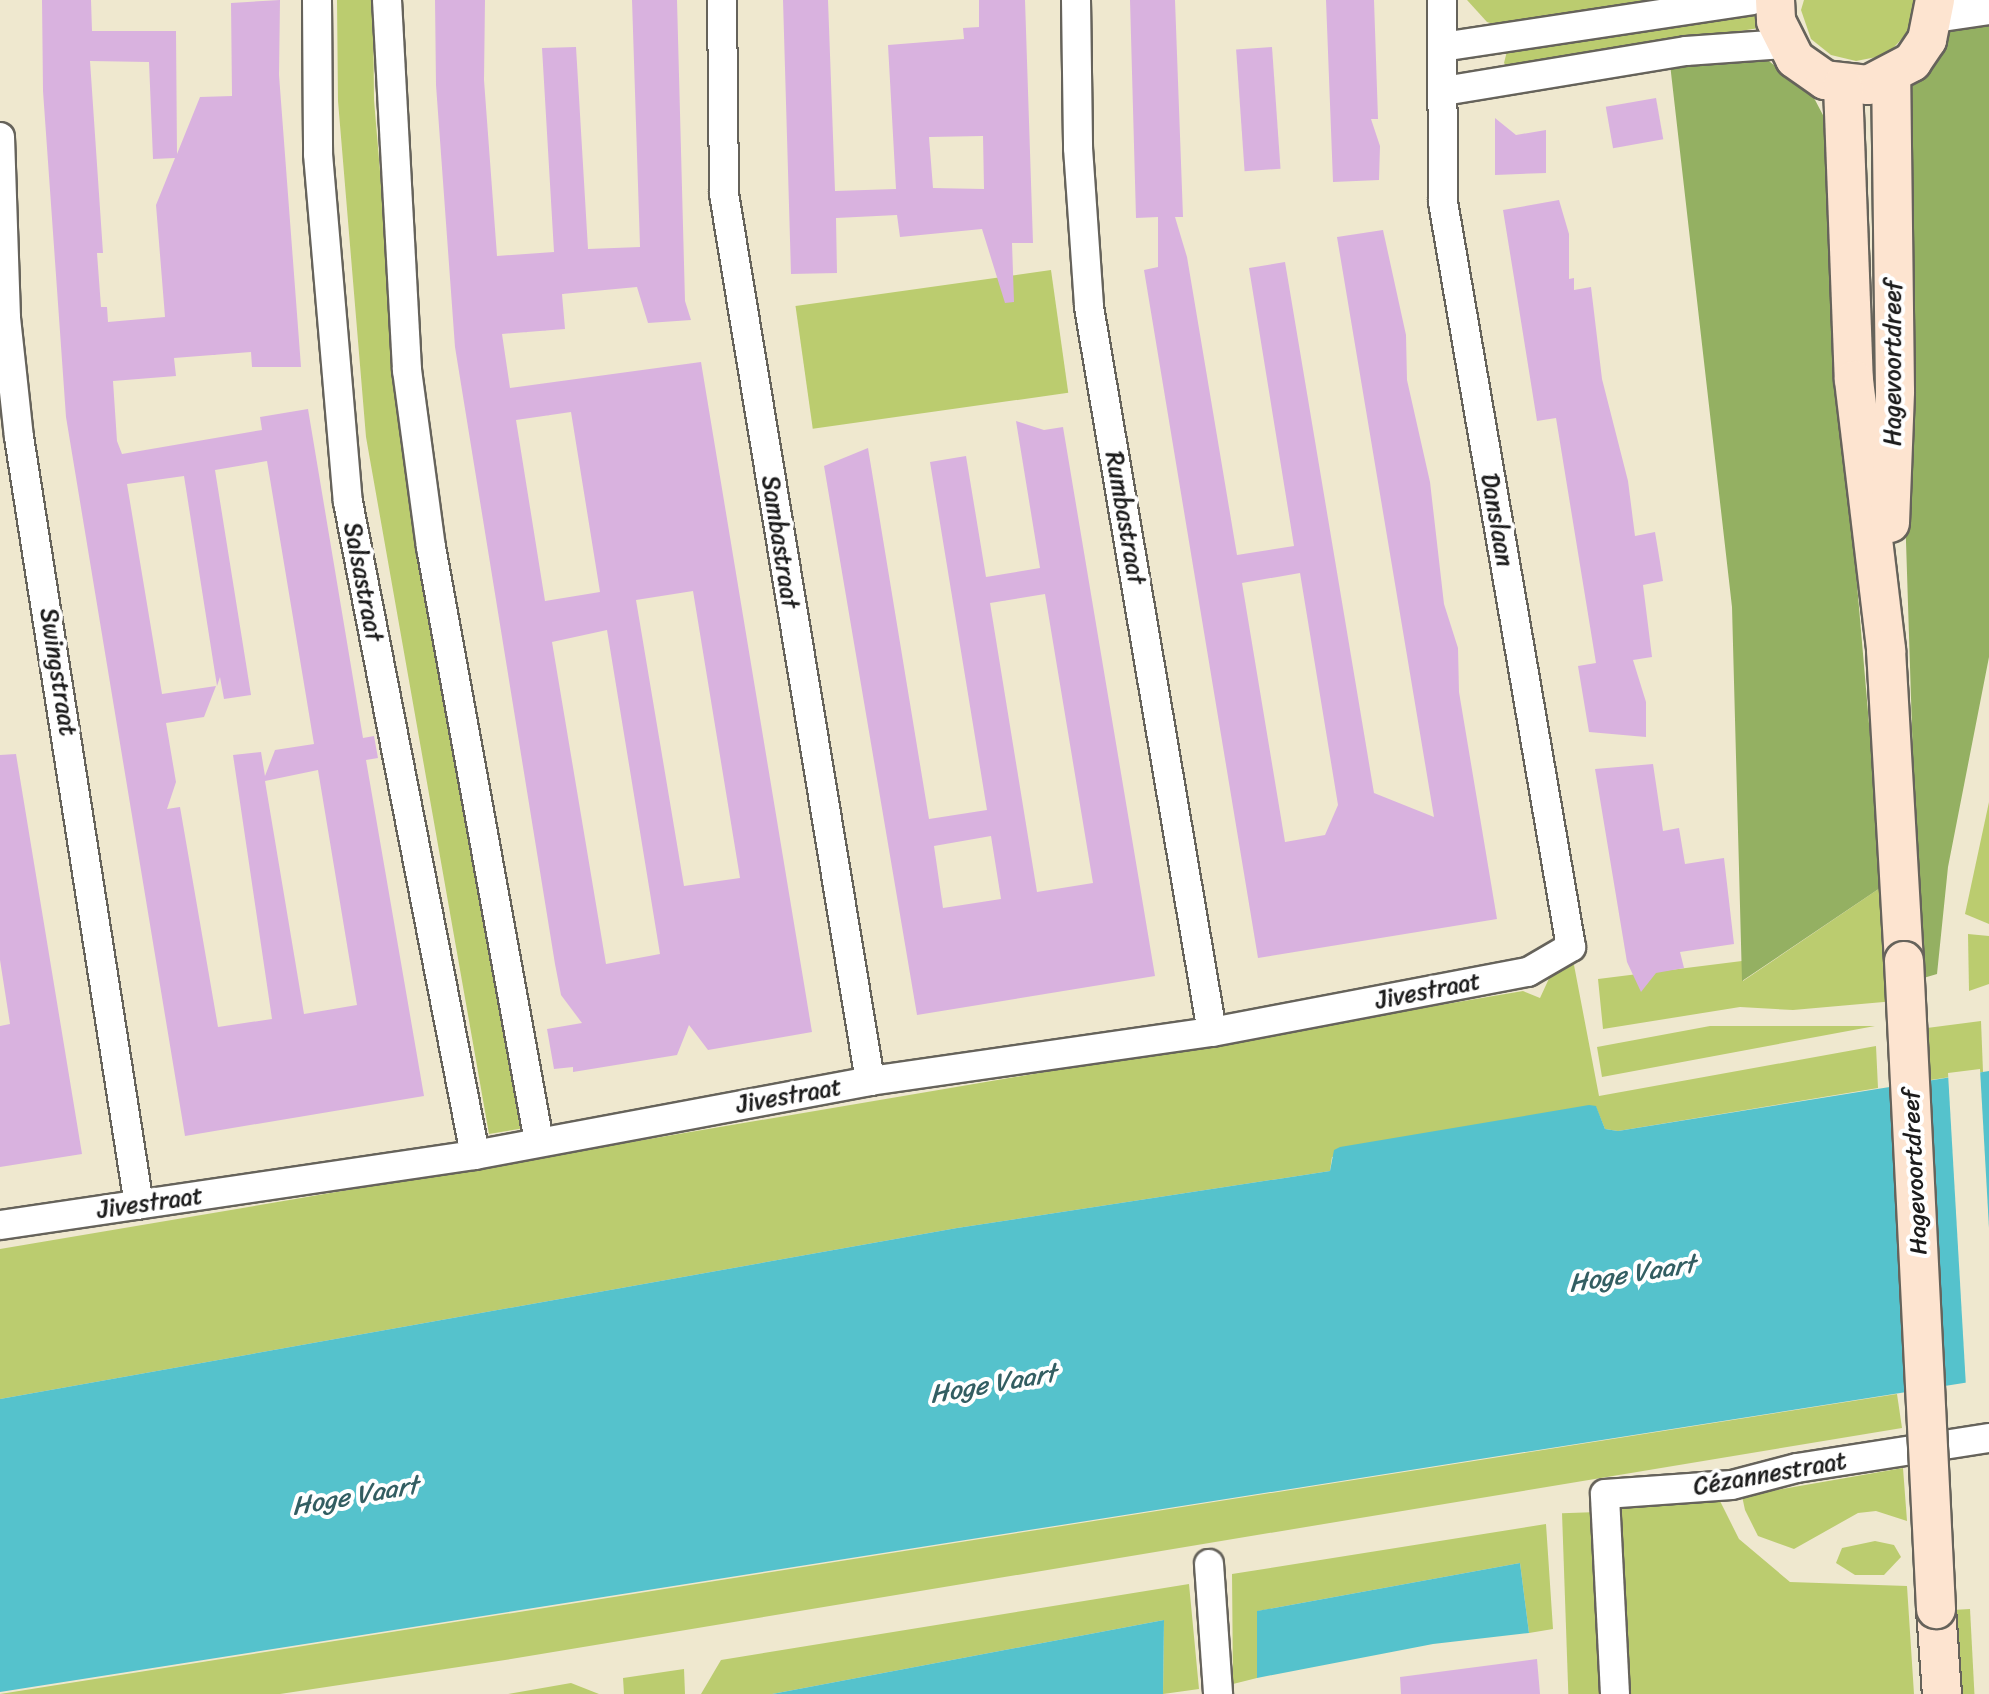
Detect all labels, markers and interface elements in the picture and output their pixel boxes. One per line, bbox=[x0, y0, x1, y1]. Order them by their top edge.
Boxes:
street label: Hagevoortdreef bbox=[1879, 280, 1907, 446]
street label: Rumbastraat bbox=[1099, 449, 1151, 587]
street label: Danslaan bbox=[1475, 471, 1519, 569]
street label: Sambastraat bbox=[755, 473, 805, 611]
street label: Salsastraat bbox=[337, 520, 389, 644]
street label: Swingstraat bbox=[34, 606, 82, 738]
street label: Jivestraat bbox=[1373, 967, 1483, 1015]
street label: Jivestraat bbox=[734, 1073, 844, 1119]
street label: Hagevoortdreef bbox=[1896, 1088, 1934, 1256]
street label: Jivestraat bbox=[95, 1181, 205, 1225]
water label: Hoge Vaart bbox=[1567, 1249, 1697, 1299]
water label: Hoge Vaart bbox=[928, 1358, 1058, 1410]
street label: Cézannestraat bbox=[1691, 1446, 1849, 1502]
water label: Hoge Vaart bbox=[290, 1470, 420, 1522]

